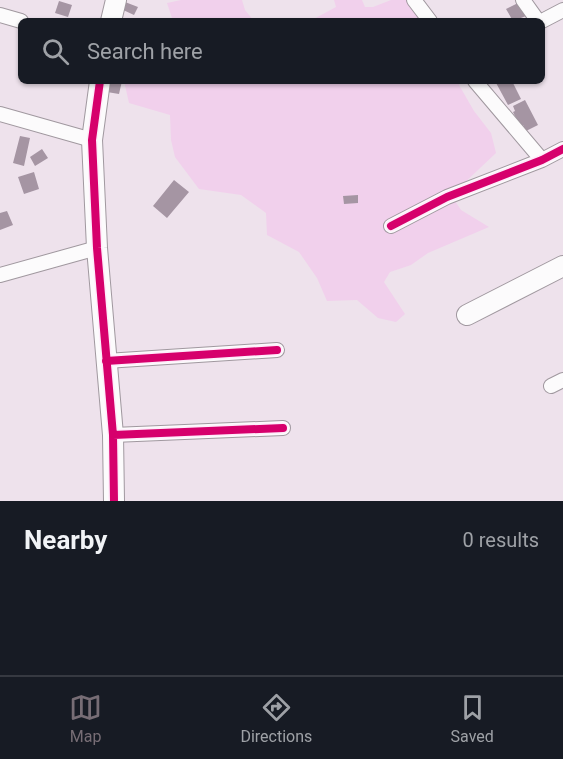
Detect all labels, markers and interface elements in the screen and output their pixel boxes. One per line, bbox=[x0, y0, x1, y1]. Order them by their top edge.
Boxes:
search box bbox=[18, 18, 545, 84]
icon: search bbox=[39, 35, 72, 68]
text: Search here bbox=[87, 39, 203, 64]
text: Nearby bbox=[24, 525, 107, 555]
text: 0 results bbox=[463, 528, 539, 552]
tab: Map bbox=[69, 691, 102, 746]
tab: Directions bbox=[240, 691, 312, 746]
tab: Saved bbox=[451, 691, 494, 746]

